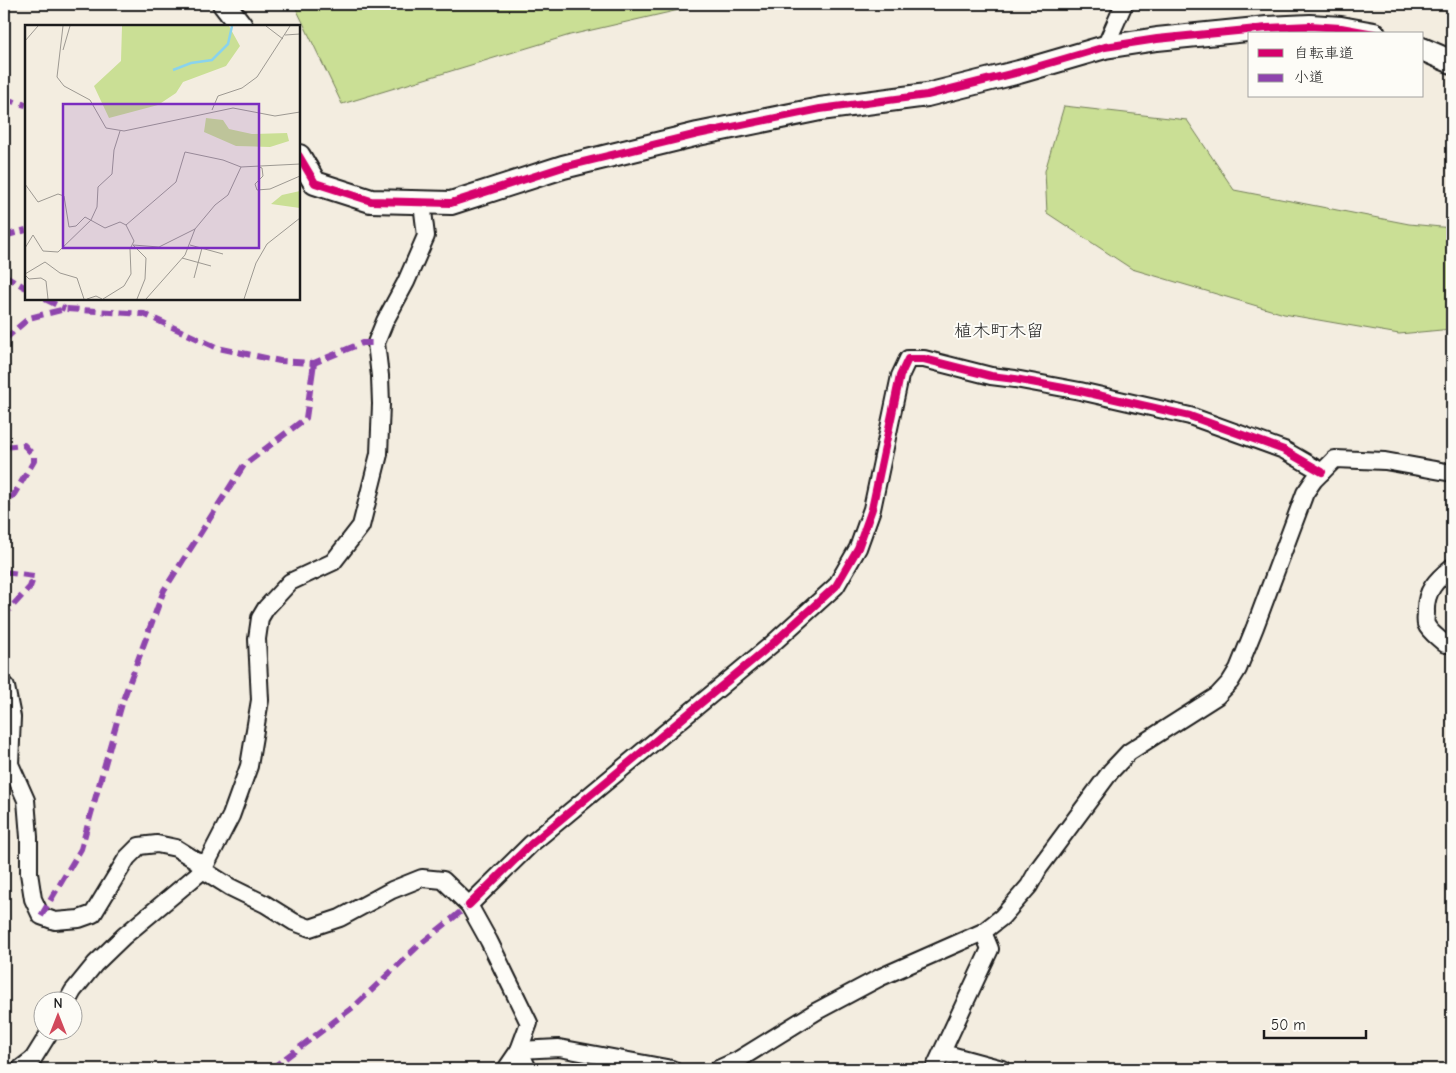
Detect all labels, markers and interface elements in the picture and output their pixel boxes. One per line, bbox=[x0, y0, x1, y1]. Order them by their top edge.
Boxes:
inset map bbox=[25, 25, 300, 300]
legend bbox=[1248, 32, 1424, 98]
text: 自転車道 bbox=[1294, 44, 1354, 62]
text: 小道 bbox=[1294, 68, 1324, 86]
district label: 植木町木留 bbox=[954, 321, 1044, 342]
north arrow bbox=[32, 990, 82, 1040]
text: N bbox=[53, 995, 63, 1012]
scale bar bbox=[1264, 1008, 1366, 1040]
text: 50 m bbox=[1271, 1016, 1306, 1034]

